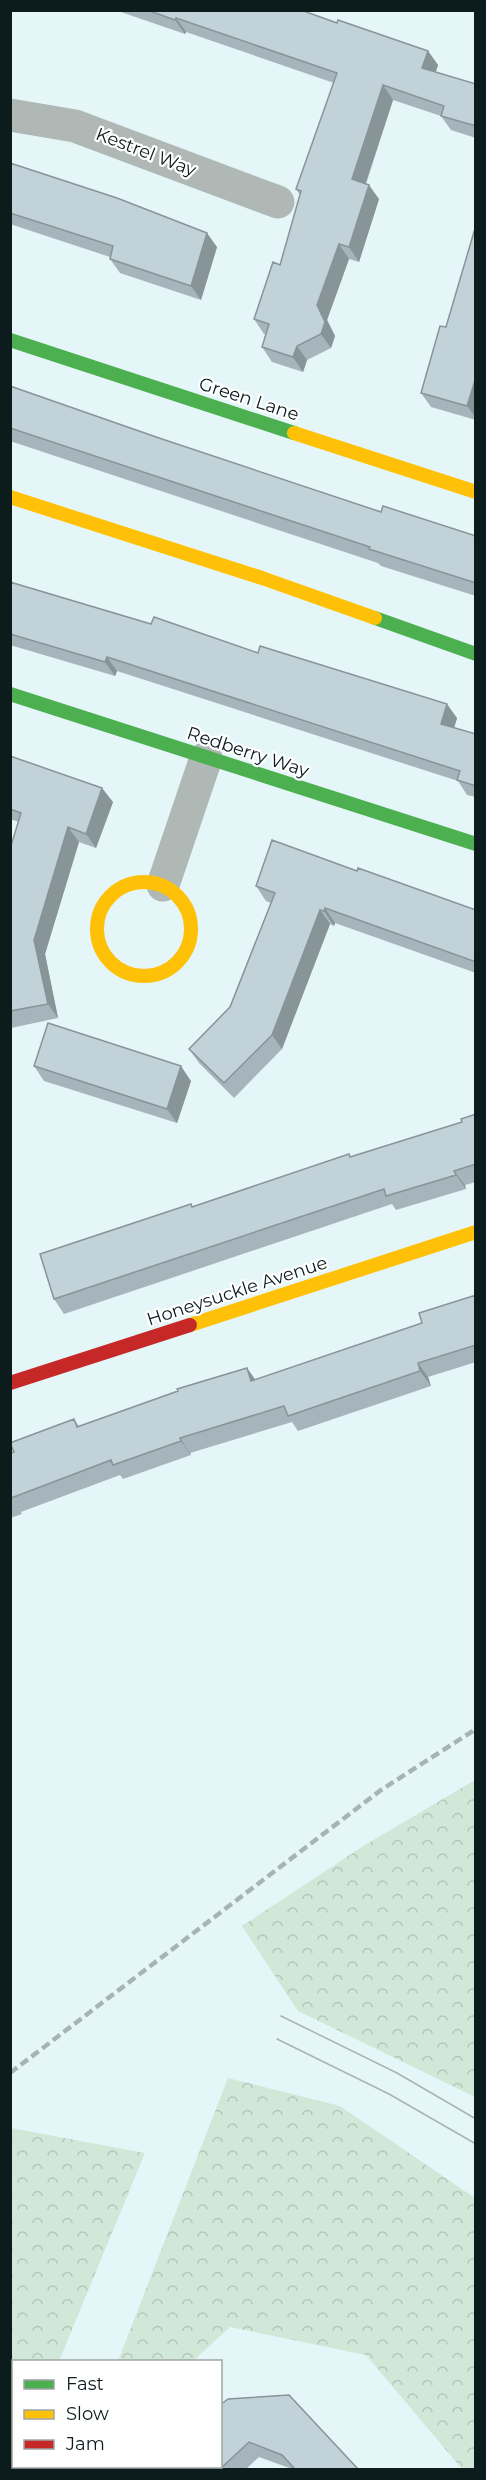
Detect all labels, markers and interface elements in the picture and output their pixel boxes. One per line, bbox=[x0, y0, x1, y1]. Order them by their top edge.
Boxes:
street label: Kestrel Way bbox=[93, 123, 200, 181]
street label: Green Lane bbox=[196, 373, 302, 426]
street label: Redberry Way bbox=[184, 722, 312, 782]
street label: Honeysuckle Avenue bbox=[144, 1251, 330, 1331]
legend bbox=[12, 2360, 222, 2468]
text: Fast bbox=[66, 2373, 104, 2395]
text: Slow bbox=[66, 2403, 109, 2425]
text: Jam bbox=[65, 2433, 105, 2455]

